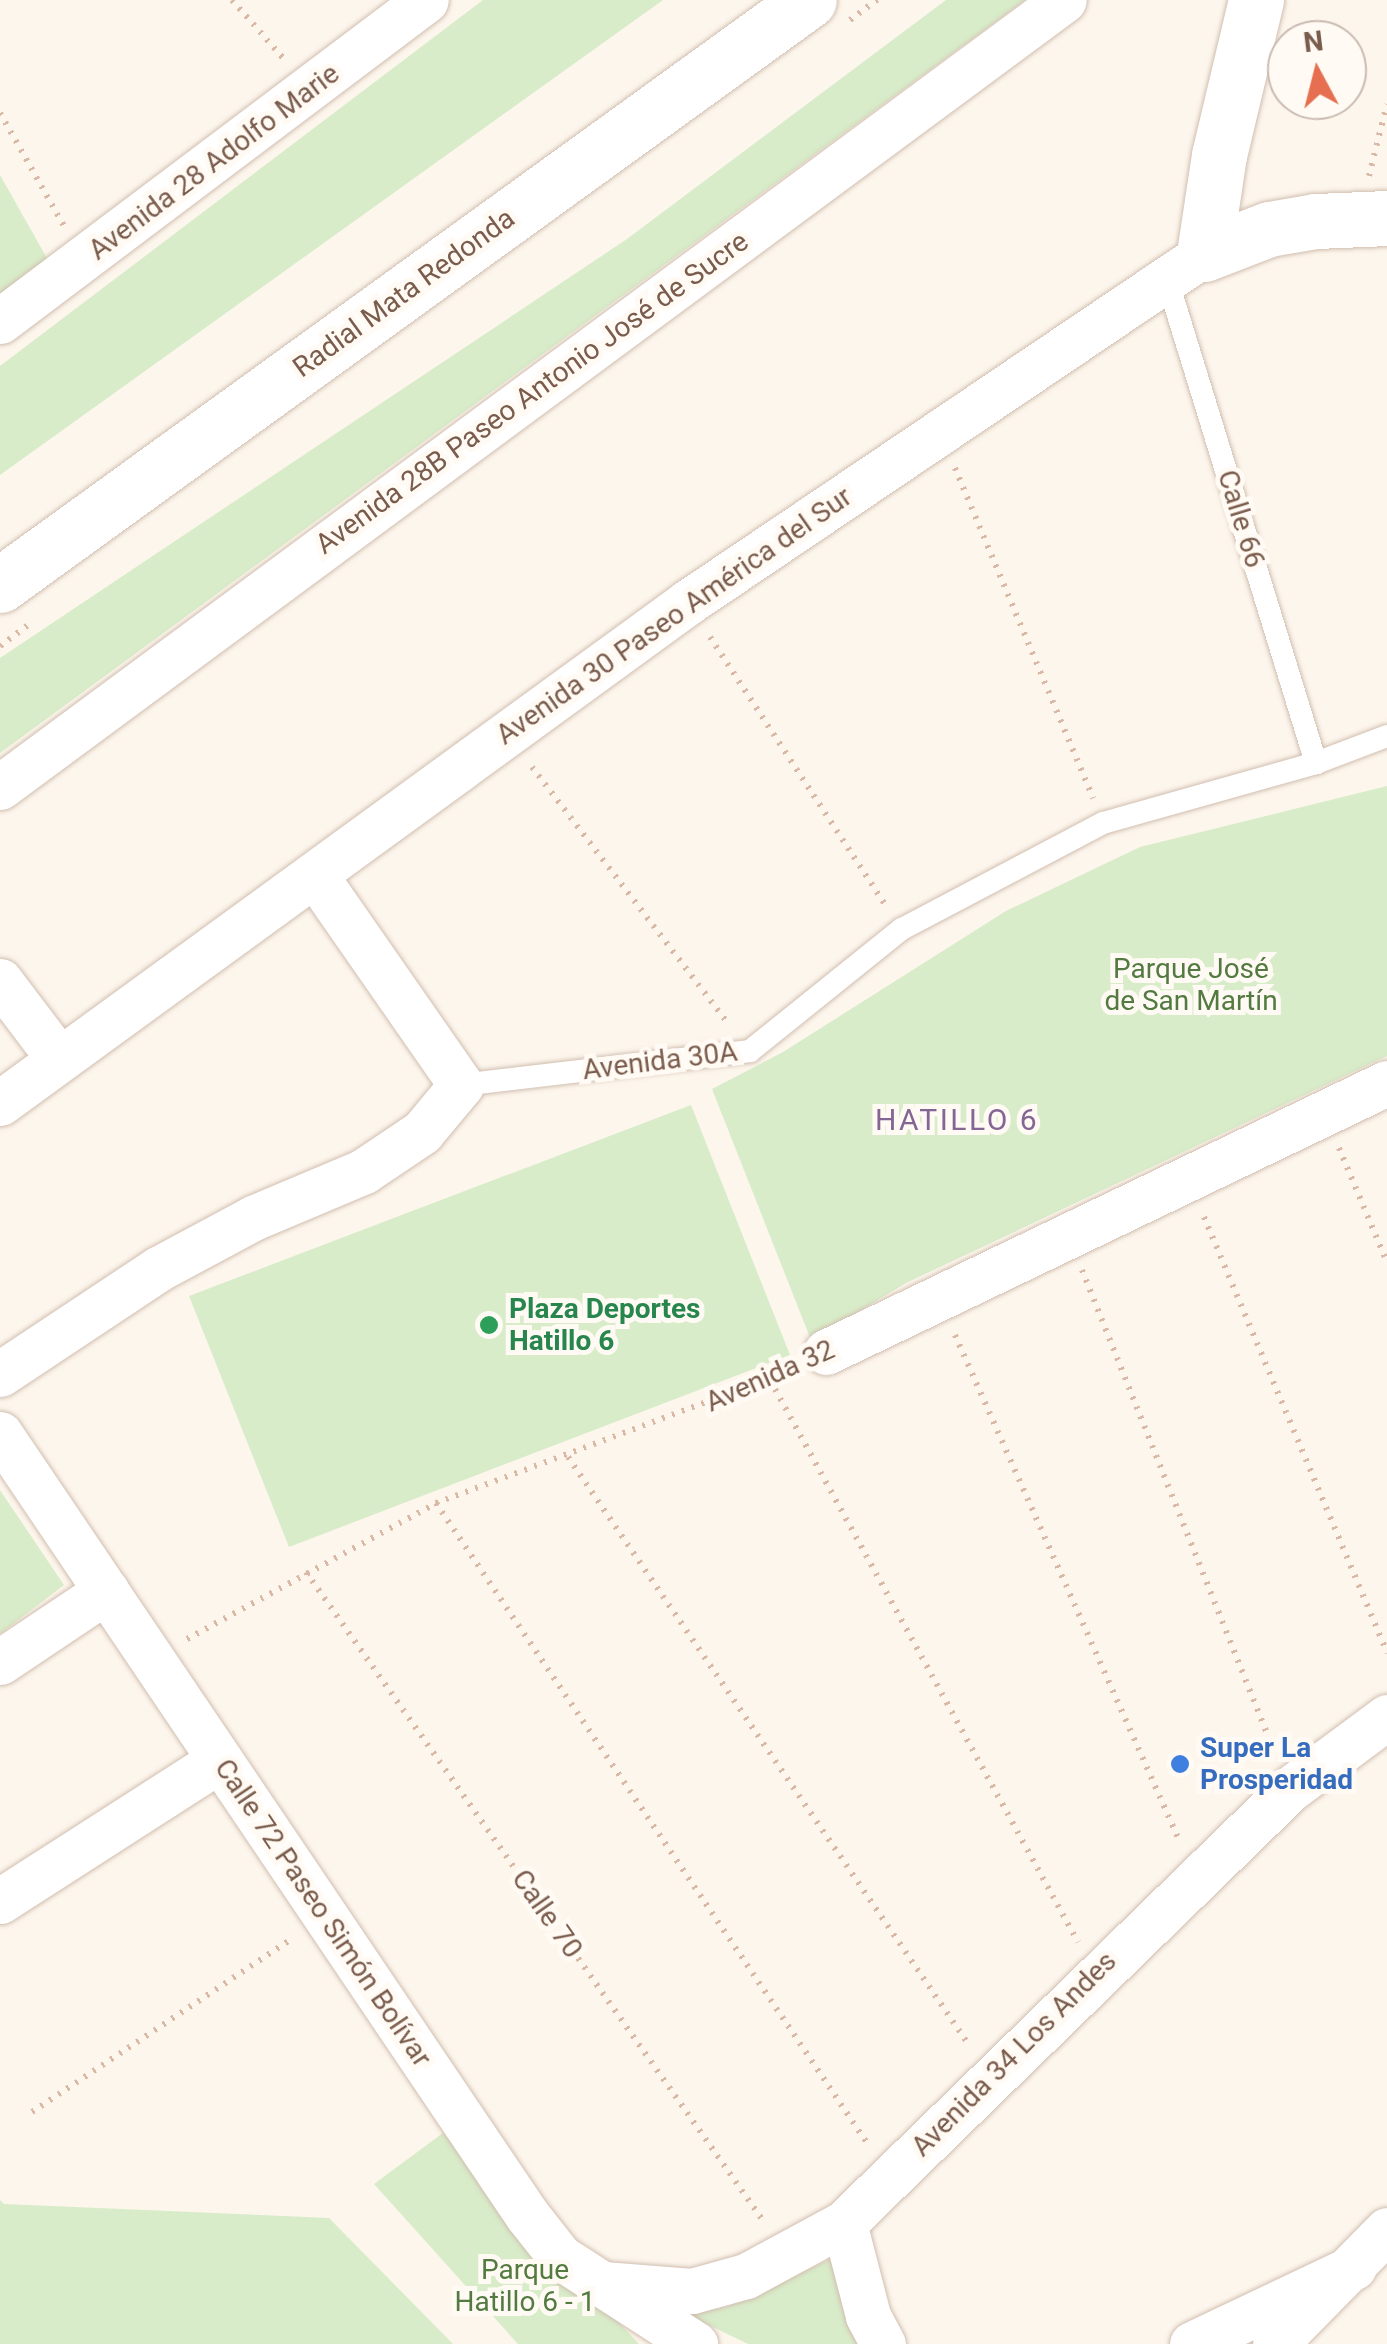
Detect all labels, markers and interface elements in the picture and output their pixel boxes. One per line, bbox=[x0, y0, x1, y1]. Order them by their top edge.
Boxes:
north arrow bbox=[1267, 20, 1367, 120]
text: N bbox=[1302, 24, 1325, 59]
street label: Avenida 28 Adolfo Marie bbox=[82, 57, 346, 267]
street label: Radial Mata Redonda bbox=[287, 201, 521, 385]
street label: Avenida 28B Paseo Antonio José de Sucre bbox=[309, 225, 755, 561]
street label: Calle 66 bbox=[1210, 466, 1272, 572]
street label: Avenida 30 Paseo América del Sur bbox=[490, 480, 858, 752]
park label: Parque José de San Martín bbox=[1104, 952, 1278, 1018]
street label: Avenida 30A bbox=[581, 1035, 739, 1087]
district label: HATILLO 6 bbox=[875, 1102, 1039, 1138]
place label: Plaza Deportes Hatillo 6 bbox=[509, 1292, 700, 1358]
marker: Plaza Deportes Hatillo 6 bbox=[478, 1314, 500, 1336]
street label: Avenida 32 bbox=[700, 1333, 840, 1419]
place label: Super La Prosperidad bbox=[1200, 1731, 1353, 1797]
street label: Calle 72 Paseo Simón Bolívar bbox=[207, 1753, 439, 2073]
marker: Super La Prosperidad bbox=[1169, 1753, 1191, 1775]
street label: Calle 70 bbox=[504, 1863, 590, 1965]
street label: Avenida 34 Los Andes bbox=[905, 1945, 1123, 2163]
park label: Parque Hatillo 6 - 1 bbox=[455, 2253, 595, 2319]

